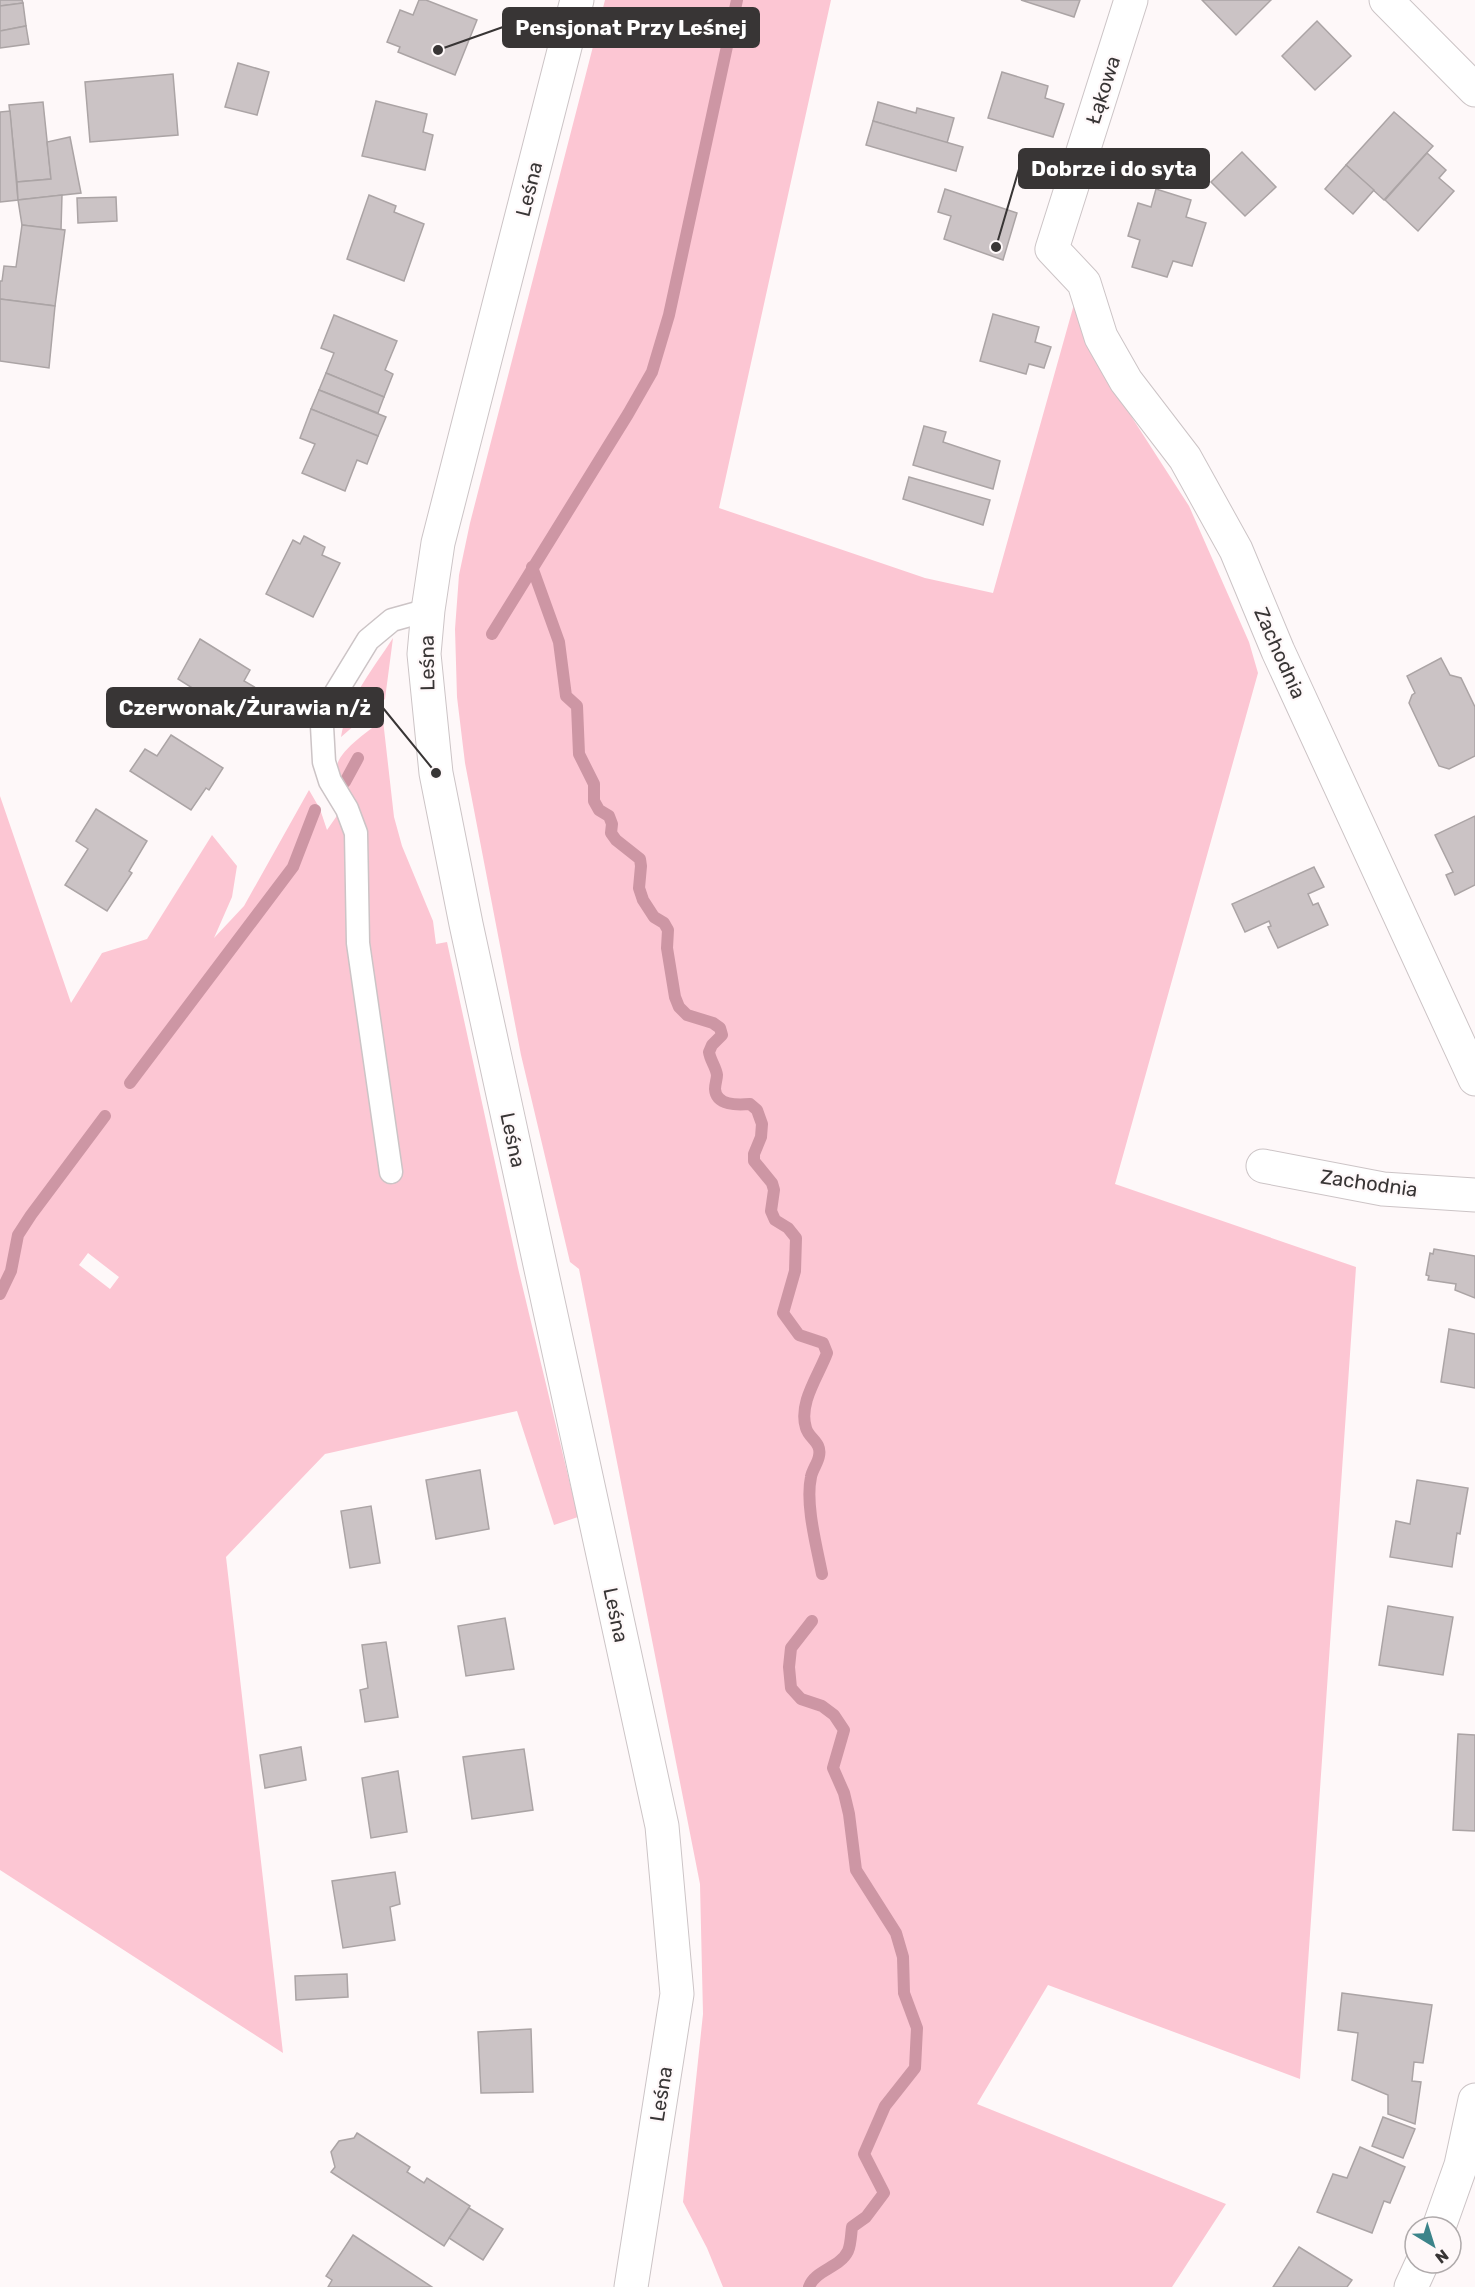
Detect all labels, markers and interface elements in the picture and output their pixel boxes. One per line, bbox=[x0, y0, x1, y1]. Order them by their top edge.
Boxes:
callout: Pensjonat Przy Leśnej bbox=[503, 8, 759, 47]
text: Pensjonat Przy Leśnej bbox=[515, 15, 747, 40]
street label: Łąkowa bbox=[1081, 53, 1125, 127]
callout: Dobrze i do syta bbox=[1019, 149, 1209, 188]
text: Dobrze i do syta bbox=[1031, 156, 1197, 181]
street label: Leśna bbox=[511, 159, 547, 219]
street label: Zachodnia bbox=[1249, 604, 1311, 702]
street label: Leśna bbox=[415, 635, 439, 691]
callout: Czerwonak/Żurawia n/ż bbox=[107, 688, 383, 727]
text: Czerwonak/Żurawia n/ż bbox=[119, 695, 371, 720]
street label: Leśna bbox=[495, 1110, 531, 1170]
street label: Zachodnia bbox=[1319, 1164, 1419, 1202]
street label: Leśna bbox=[598, 1585, 634, 1645]
street label: Leśna bbox=[645, 2065, 677, 2123]
north arrow bbox=[1403, 2215, 1463, 2275]
text: N bbox=[1432, 2245, 1452, 2267]

